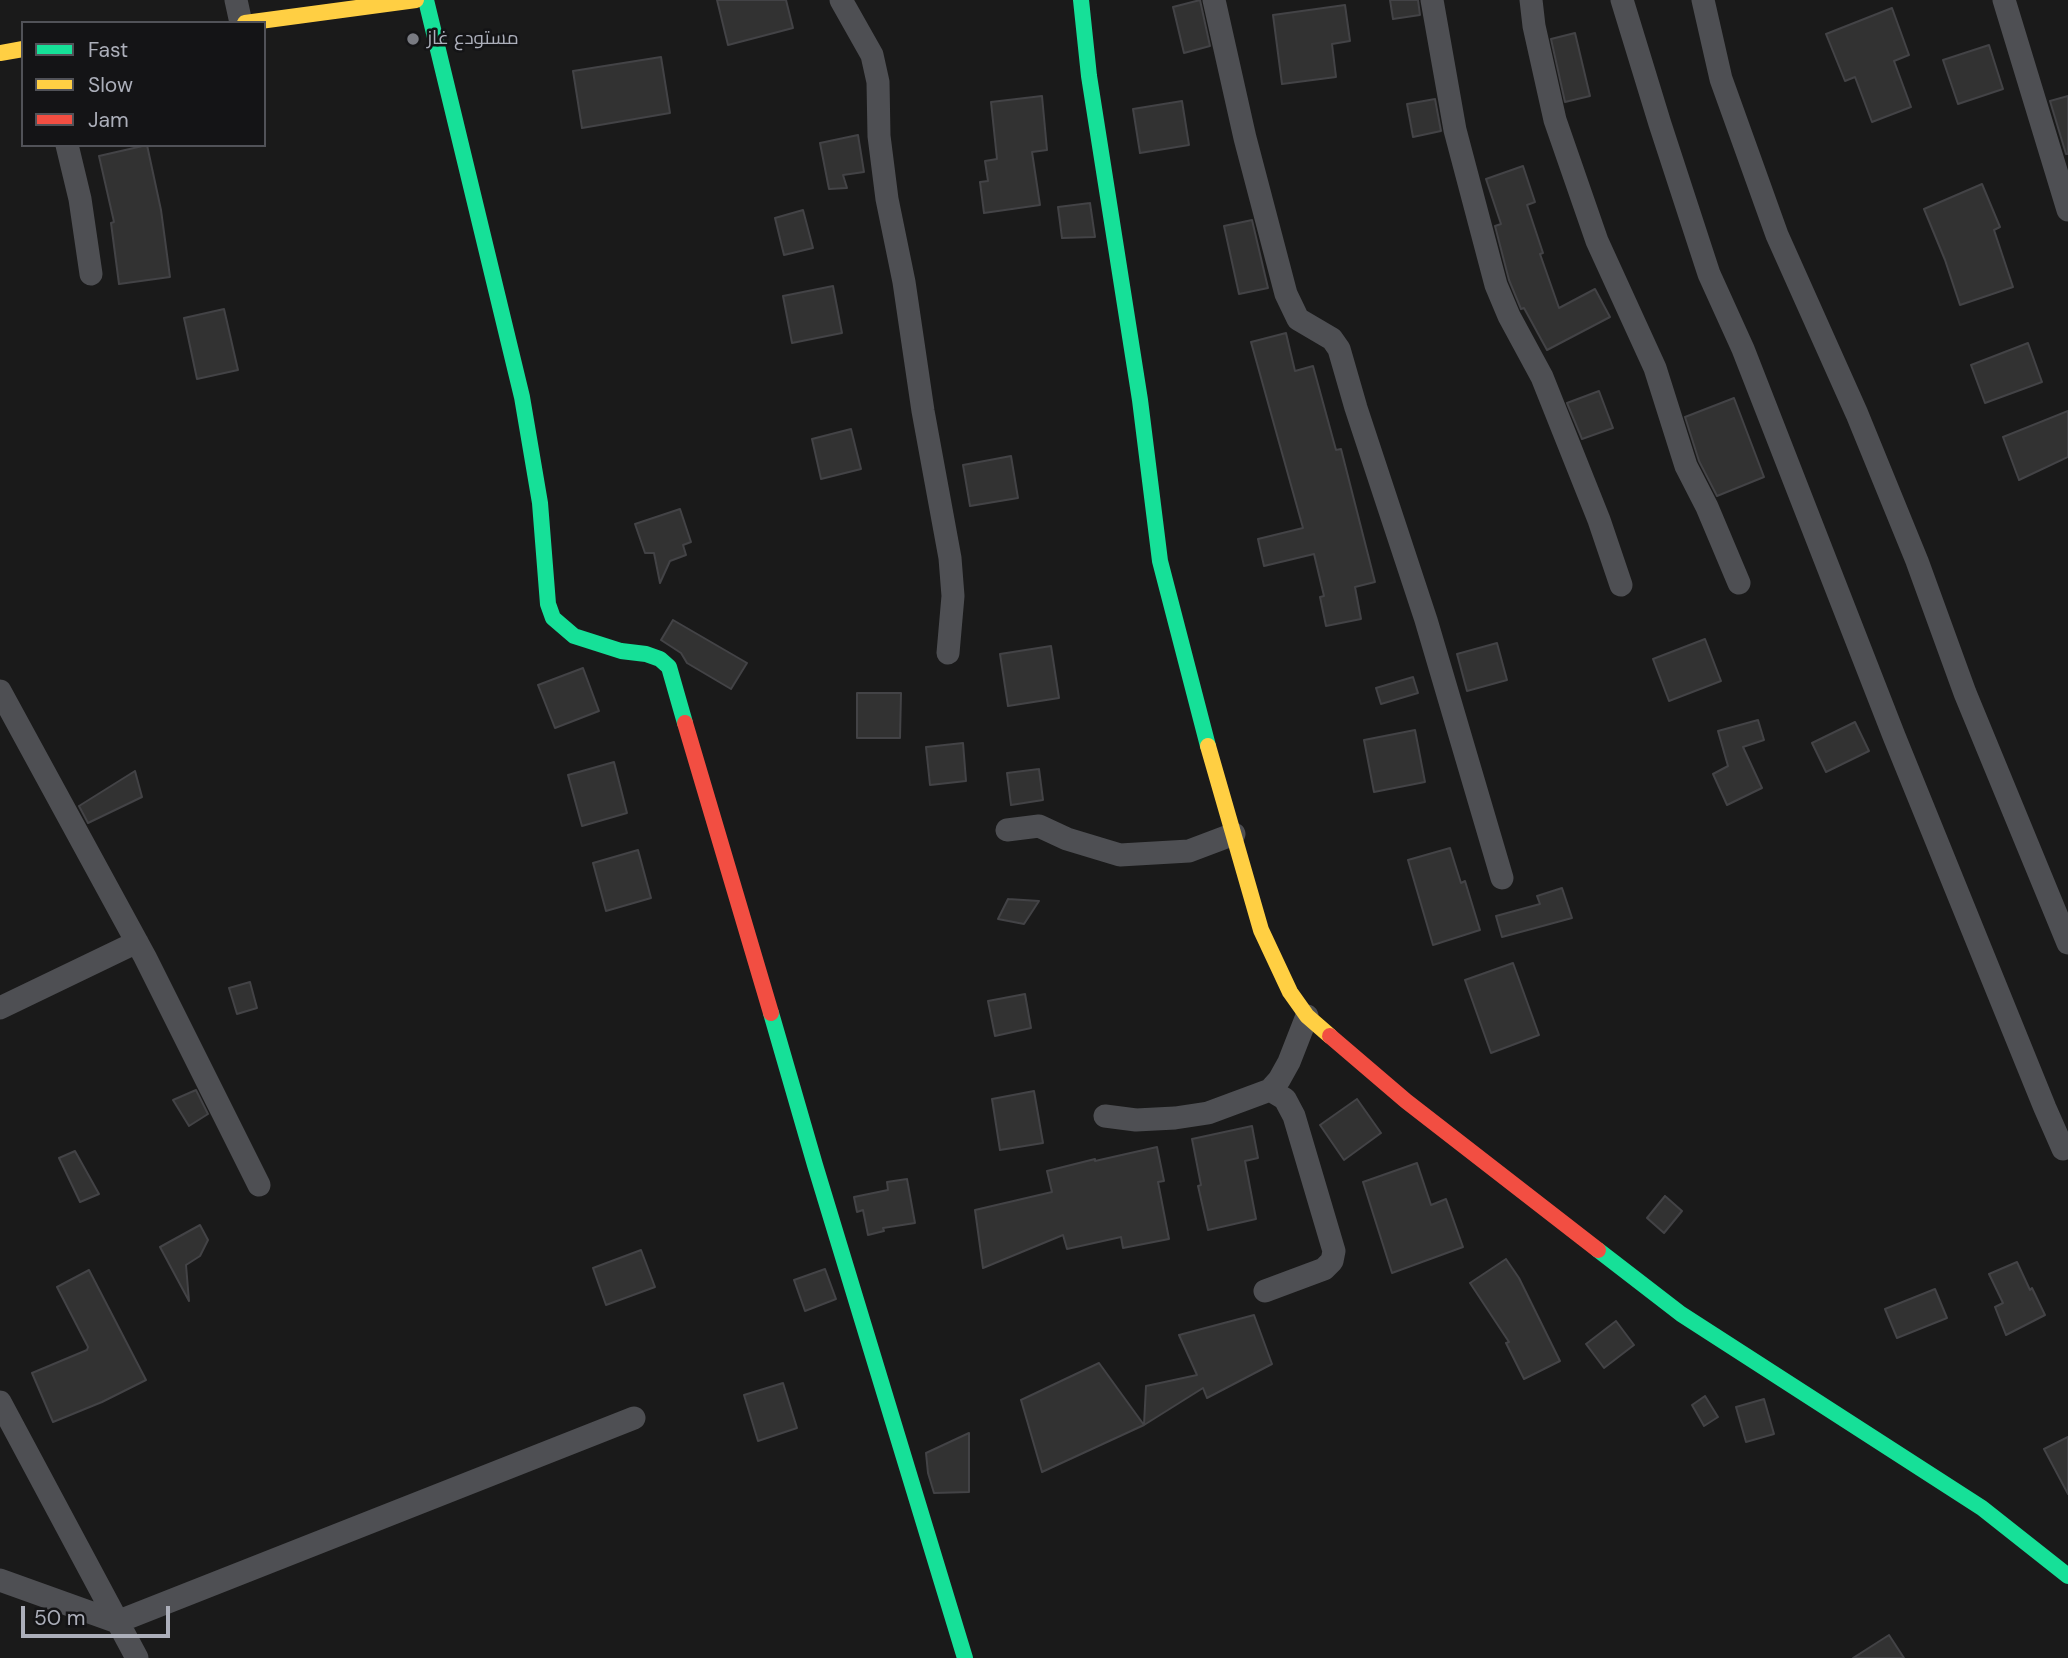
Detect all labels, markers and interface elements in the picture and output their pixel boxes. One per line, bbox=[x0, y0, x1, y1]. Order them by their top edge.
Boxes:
legend bbox=[21, 21, 266, 147]
place label: مستودع غاز bbox=[427, 28, 519, 50]
marker: مستودع غاز bbox=[405, 31, 421, 47]
text: Fast bbox=[88, 36, 128, 64]
text: Slow bbox=[88, 71, 133, 99]
text: Jam bbox=[88, 106, 129, 134]
scale bar bbox=[24, 1592, 173, 1636]
text: 50 m bbox=[34, 1604, 85, 1632]

